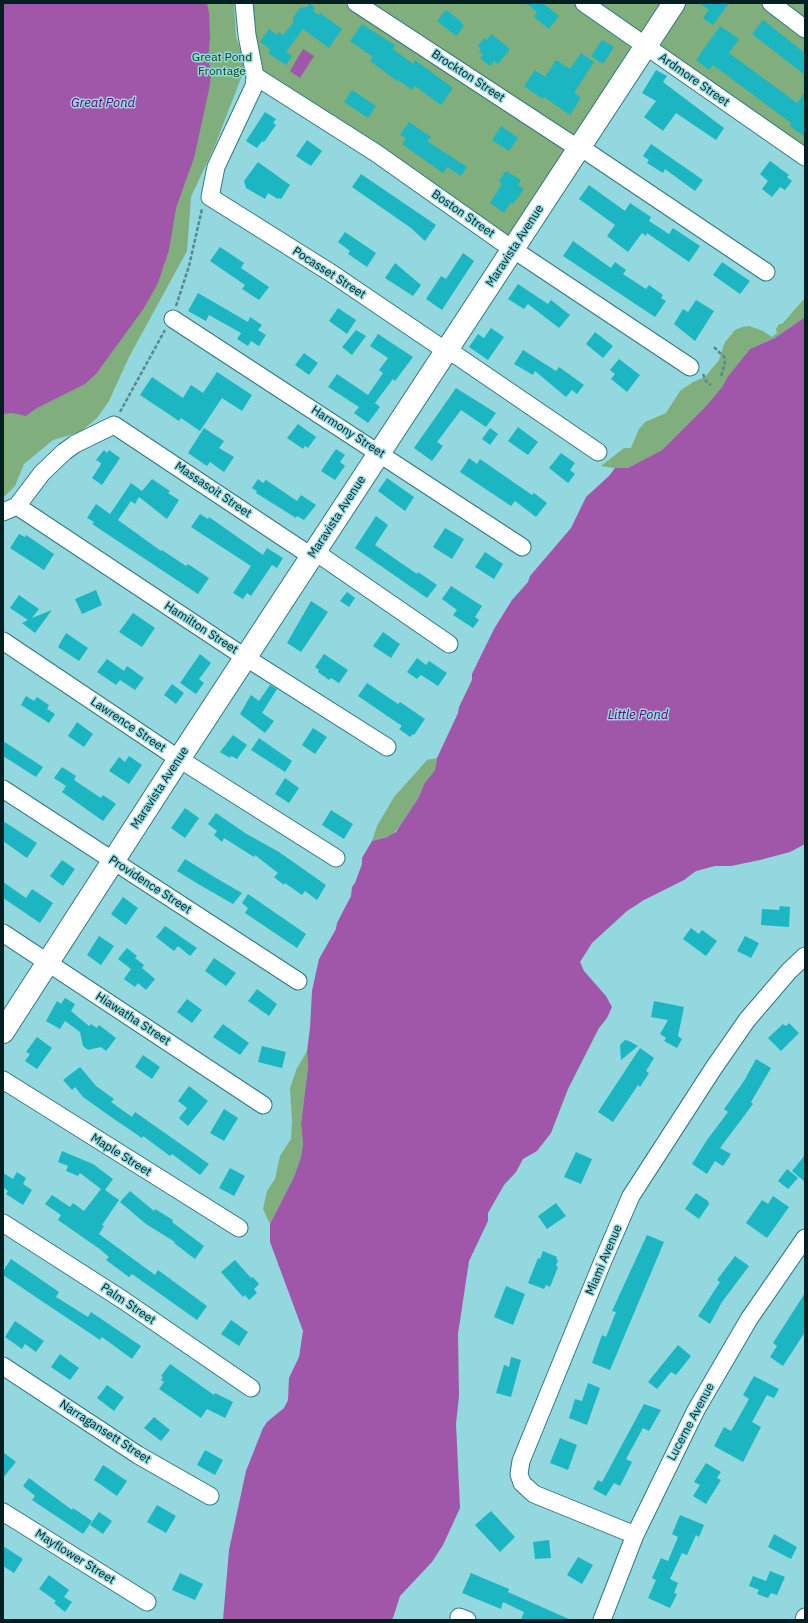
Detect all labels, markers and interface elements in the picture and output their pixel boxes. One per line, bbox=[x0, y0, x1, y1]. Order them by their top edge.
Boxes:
street label: Brockton Street bbox=[429, 47, 507, 105]
street label: Ardmore Street bbox=[656, 50, 732, 110]
park label: Great Pond Frontage bbox=[192, 51, 252, 79]
water label: Great Pond bbox=[71, 95, 135, 111]
street label: Boston Street bbox=[429, 187, 497, 241]
street label: Maravista Avenue bbox=[483, 202, 547, 290]
street label: Pocasset Street bbox=[290, 244, 368, 302]
street label: Harmony Street bbox=[308, 403, 388, 461]
street label: Massasoit Street bbox=[172, 459, 254, 521]
street label: Maravista Avenue bbox=[305, 473, 369, 561]
street label: Hamilton Street bbox=[161, 599, 241, 657]
street label: Lawrence Street bbox=[88, 695, 168, 755]
water label: Little Pond bbox=[608, 707, 668, 723]
street label: Maravista Avenue bbox=[128, 744, 192, 832]
street label: Providence Street bbox=[106, 853, 194, 917]
street label: Hiawatha Street bbox=[93, 989, 173, 1049]
street label: Maple Street bbox=[88, 1131, 154, 1179]
street label: Miami Avenue bbox=[583, 1222, 625, 1298]
street label: Palm Street bbox=[98, 1280, 158, 1328]
street label: Lucerne Avenue bbox=[664, 1381, 718, 1463]
street label: Narragansett Street bbox=[57, 1397, 153, 1467]
street label: Mayflower Street bbox=[32, 1527, 118, 1587]

